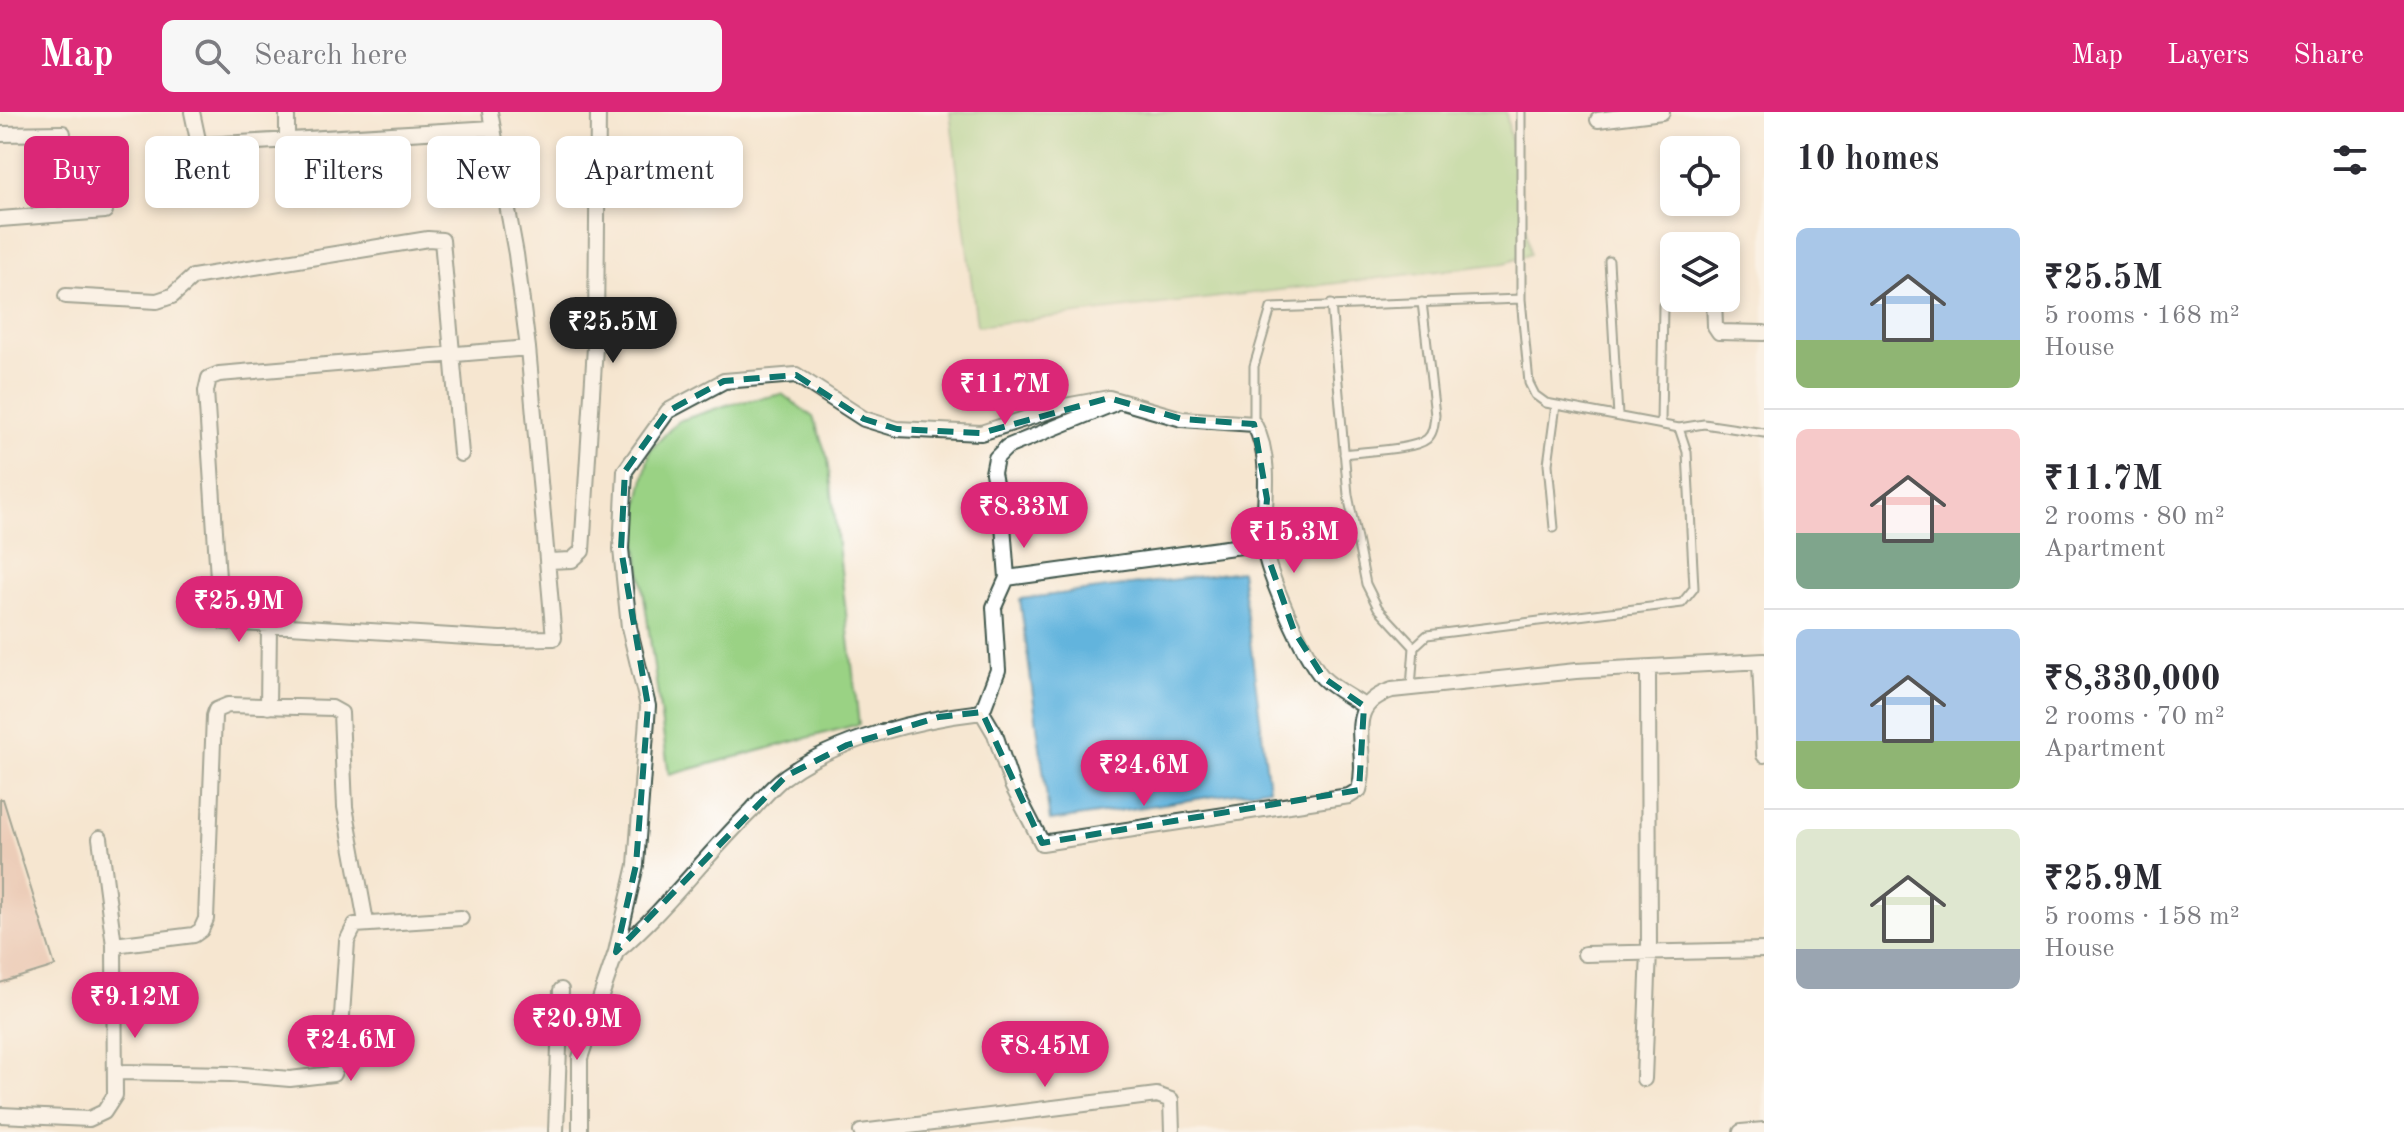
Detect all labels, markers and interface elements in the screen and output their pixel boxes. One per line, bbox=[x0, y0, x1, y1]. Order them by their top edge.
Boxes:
search box bbox=[162, 20, 722, 92]
icon: search bbox=[190, 34, 234, 78]
text: Map bbox=[40, 37, 114, 75]
text: Search here bbox=[254, 41, 407, 71]
text: Map bbox=[2071, 42, 2123, 70]
text: Layers bbox=[2167, 42, 2249, 70]
text: Share bbox=[2293, 42, 2364, 70]
chip: Buy bbox=[24, 136, 129, 208]
chip: Rent bbox=[145, 136, 259, 208]
chip: Filters bbox=[275, 136, 411, 208]
chip: New bbox=[427, 136, 540, 208]
chip: Apartment bbox=[556, 136, 743, 208]
map controls bbox=[1660, 136, 1740, 312]
button: locate bbox=[1660, 136, 1740, 216]
icon: filters bbox=[2328, 138, 2372, 182]
text: 10 homes bbox=[1796, 143, 1939, 177]
button: layers bbox=[1660, 232, 1740, 312]
icon: home bbox=[1860, 260, 1956, 356]
text: ₹25.5M bbox=[2044, 262, 2162, 296]
pin: ₹25.5M bbox=[548, 297, 678, 365]
text: 5 rooms · 168 m² bbox=[2044, 303, 2240, 329]
text: ₹25.5M bbox=[568, 310, 658, 336]
text: House bbox=[2044, 335, 2115, 361]
pin: ₹11.7M bbox=[940, 359, 1070, 427]
text: ₹11.7M bbox=[960, 372, 1050, 398]
icon: home bbox=[1860, 461, 1956, 557]
text: ₹11.7M bbox=[2044, 463, 2162, 497]
pin: ₹8.33M bbox=[959, 482, 1089, 550]
text: ₹8.33M bbox=[979, 495, 1069, 521]
text: 2 rooms · 80 m² bbox=[2044, 504, 2225, 530]
pin: ₹15.3M bbox=[1229, 507, 1359, 575]
text: ₹15.3M bbox=[1249, 520, 1339, 546]
text: Apartment bbox=[2044, 536, 2166, 562]
pin: ₹25.9M bbox=[174, 576, 304, 644]
text: ₹25.9M bbox=[194, 589, 284, 615]
icon: home bbox=[1860, 661, 1956, 757]
text: ₹8,330,000 bbox=[2044, 663, 2221, 697]
text: 2 rooms · 70 m² bbox=[2044, 704, 2225, 730]
text: Apartment bbox=[2044, 736, 2166, 762]
pin: ₹24.6M bbox=[1079, 740, 1209, 808]
text: ₹24.6M bbox=[1099, 753, 1189, 779]
icon: home bbox=[1860, 861, 1956, 957]
text: ₹25.9M bbox=[2044, 863, 2162, 897]
text: 5 rooms · 158 m² bbox=[2044, 904, 2240, 930]
text: House bbox=[2044, 936, 2115, 962]
pin: ₹9.12M bbox=[70, 972, 200, 1040]
text: ₹9.12M bbox=[90, 985, 180, 1011]
pin: ₹20.9M bbox=[512, 994, 642, 1062]
text: ₹20.9M bbox=[532, 1007, 622, 1033]
pin: ₹24.6M bbox=[286, 1015, 416, 1083]
pin: ₹8.45M bbox=[980, 1021, 1110, 1089]
text: ₹24.6M bbox=[306, 1028, 396, 1054]
text: ₹8.45M bbox=[1000, 1034, 1090, 1060]

